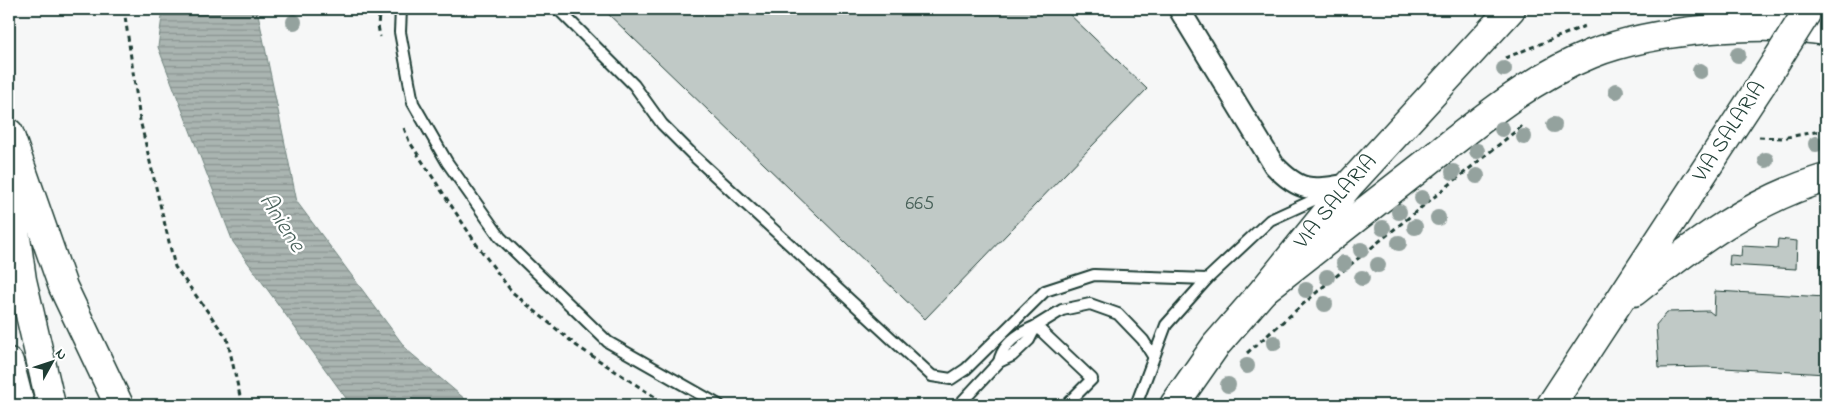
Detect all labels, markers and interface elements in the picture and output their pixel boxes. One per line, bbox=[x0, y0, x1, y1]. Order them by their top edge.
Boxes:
street label: VIA SALARIA bbox=[1685, 75, 1775, 190]
street label: VIA SALARIA bbox=[1286, 148, 1385, 257]
water label: Aniene bbox=[249, 187, 314, 261]
house number: 665 bbox=[905, 190, 935, 219]
north arrow bbox=[28, 336, 78, 386]
text: N bbox=[50, 344, 72, 365]

